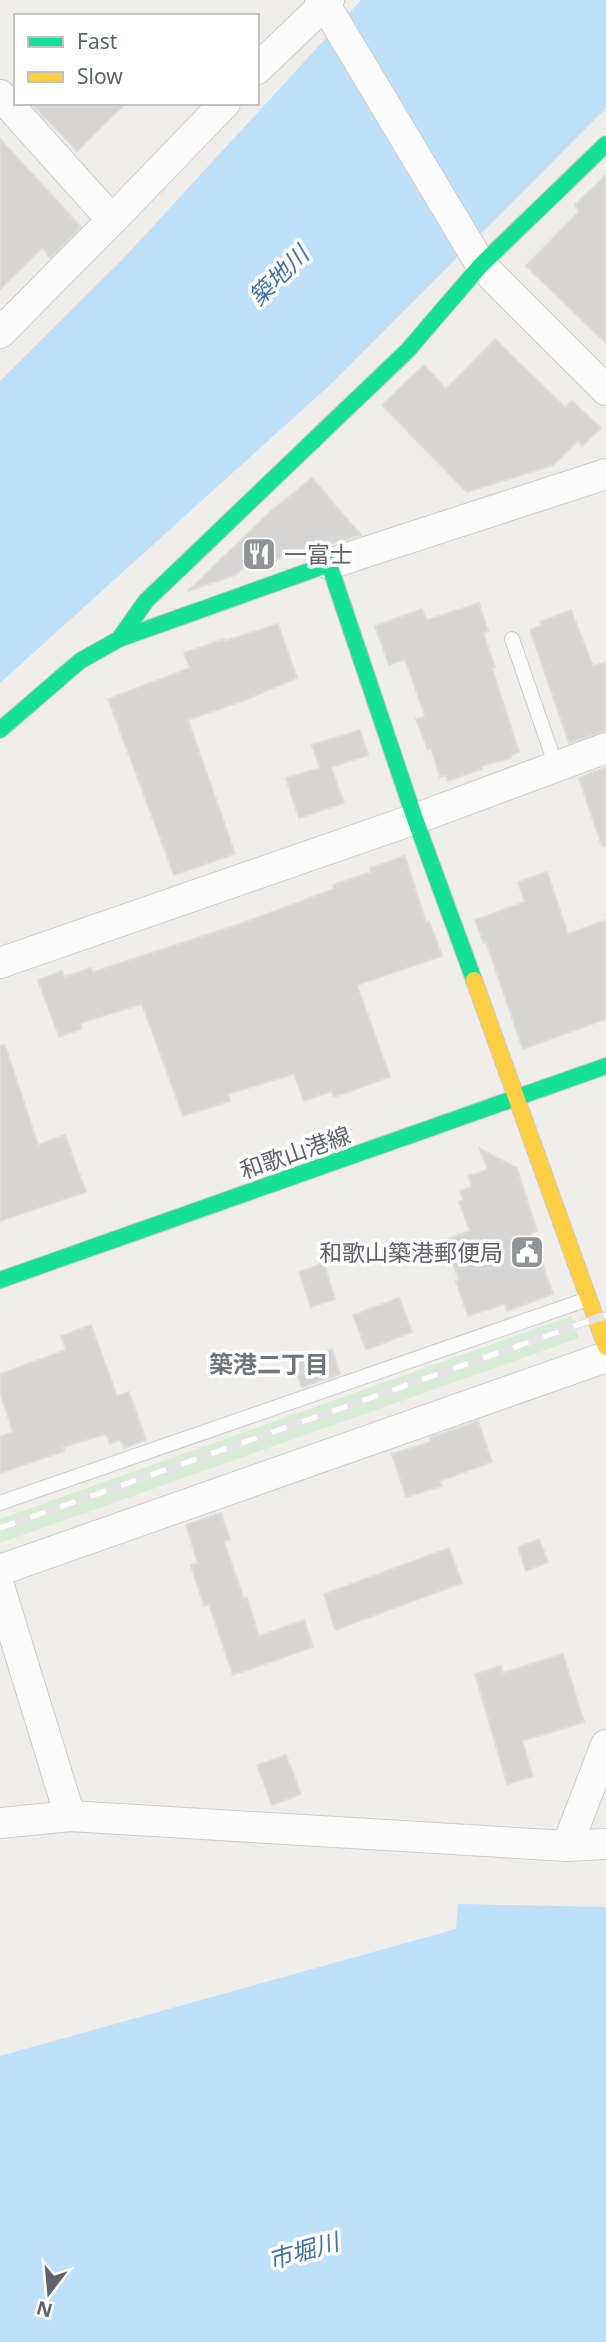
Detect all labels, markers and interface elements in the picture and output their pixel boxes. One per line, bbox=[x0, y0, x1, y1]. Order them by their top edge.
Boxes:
legend bbox=[14, 14, 259, 105]
text: Fast bbox=[77, 27, 118, 55]
text: Slow bbox=[77, 62, 123, 90]
water label: 築地川 bbox=[241, 236, 317, 312]
restaurant icon: 一富士 bbox=[240, 535, 278, 573]
place label: 一富士 bbox=[284, 538, 353, 570]
street label: 和歌山港線 bbox=[235, 1118, 355, 1186]
public building icon: 和歌山築港郵便局 bbox=[508, 1233, 546, 1271]
place label: 和歌山築港郵便局 bbox=[319, 1236, 503, 1268]
district label: 築港二丁目 bbox=[209, 1347, 329, 1380]
water label: 市堀川 bbox=[264, 2223, 345, 2276]
north arrow bbox=[14, 2258, 84, 2328]
text: N bbox=[33, 2295, 55, 2324]

